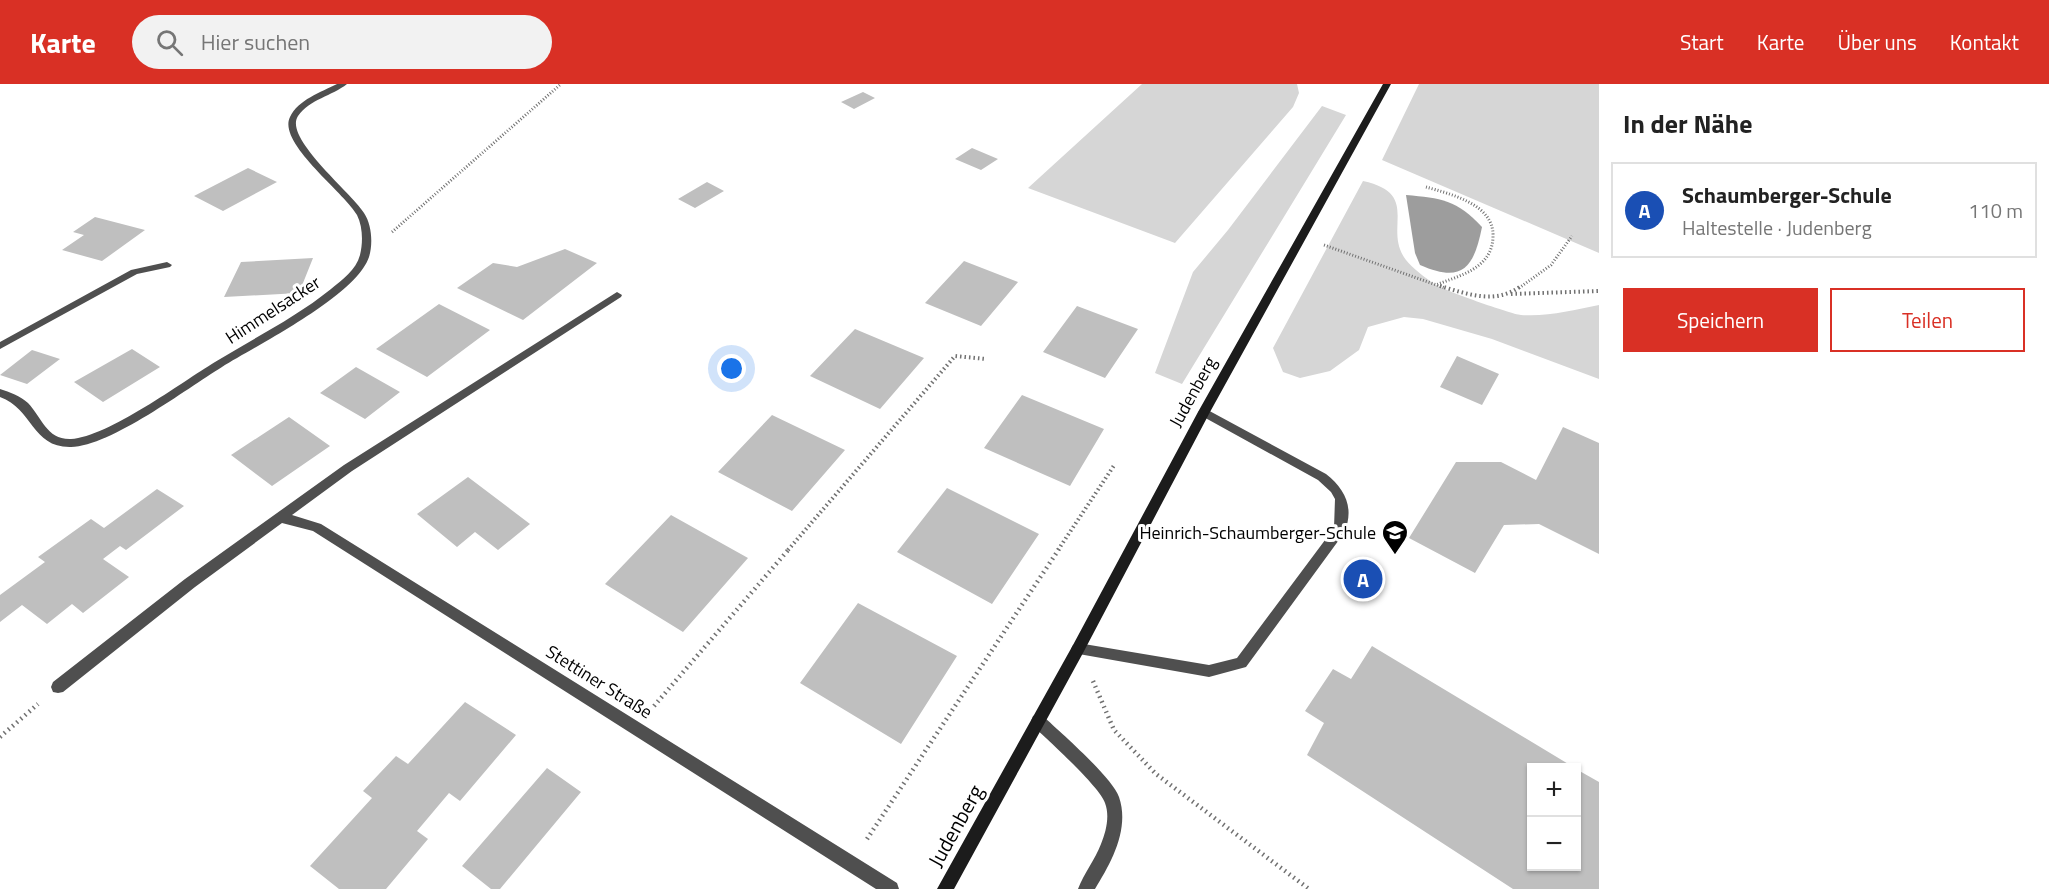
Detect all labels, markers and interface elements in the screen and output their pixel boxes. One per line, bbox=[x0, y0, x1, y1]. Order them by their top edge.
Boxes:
search box bbox=[132, 15, 552, 69]
text: Karte bbox=[30, 21, 96, 64]
text: Hier suchen bbox=[201, 25, 310, 59]
icon: search bbox=[153, 26, 186, 59]
text: Start bbox=[1680, 26, 1724, 58]
text: Karte bbox=[1757, 26, 1804, 58]
text: Über uns bbox=[1837, 26, 1917, 58]
text: Kontakt bbox=[1950, 26, 2019, 58]
text: In der Nähe bbox=[1623, 104, 1752, 143]
text: Schaumberger-Schule bbox=[1682, 178, 1892, 212]
text: A bbox=[1638, 195, 1651, 226]
text: 110 m bbox=[1968, 195, 2023, 226]
text: Haltestelle · Judenberg bbox=[1682, 212, 1872, 243]
street label: Himmelsacker bbox=[220, 269, 326, 350]
button: Speichern bbox=[1623, 288, 1818, 352]
button: Teilen bbox=[1830, 288, 2025, 352]
street label: Judenberg bbox=[1162, 352, 1223, 432]
your location bbox=[717, 354, 746, 383]
school or university icon: Heinrich-Schaumberger-Schule bbox=[1380, 518, 1410, 556]
place label: Heinrich-Schaumberger-Schule bbox=[1139, 519, 1376, 546]
pin: A bbox=[1344, 556, 1382, 602]
street label: Stettiner Straße bbox=[541, 638, 658, 725]
map controls bbox=[1527, 763, 1581, 871]
button: + bbox=[1527, 763, 1581, 817]
street label: Judenberg bbox=[919, 778, 991, 873]
button: − bbox=[1527, 817, 1581, 871]

